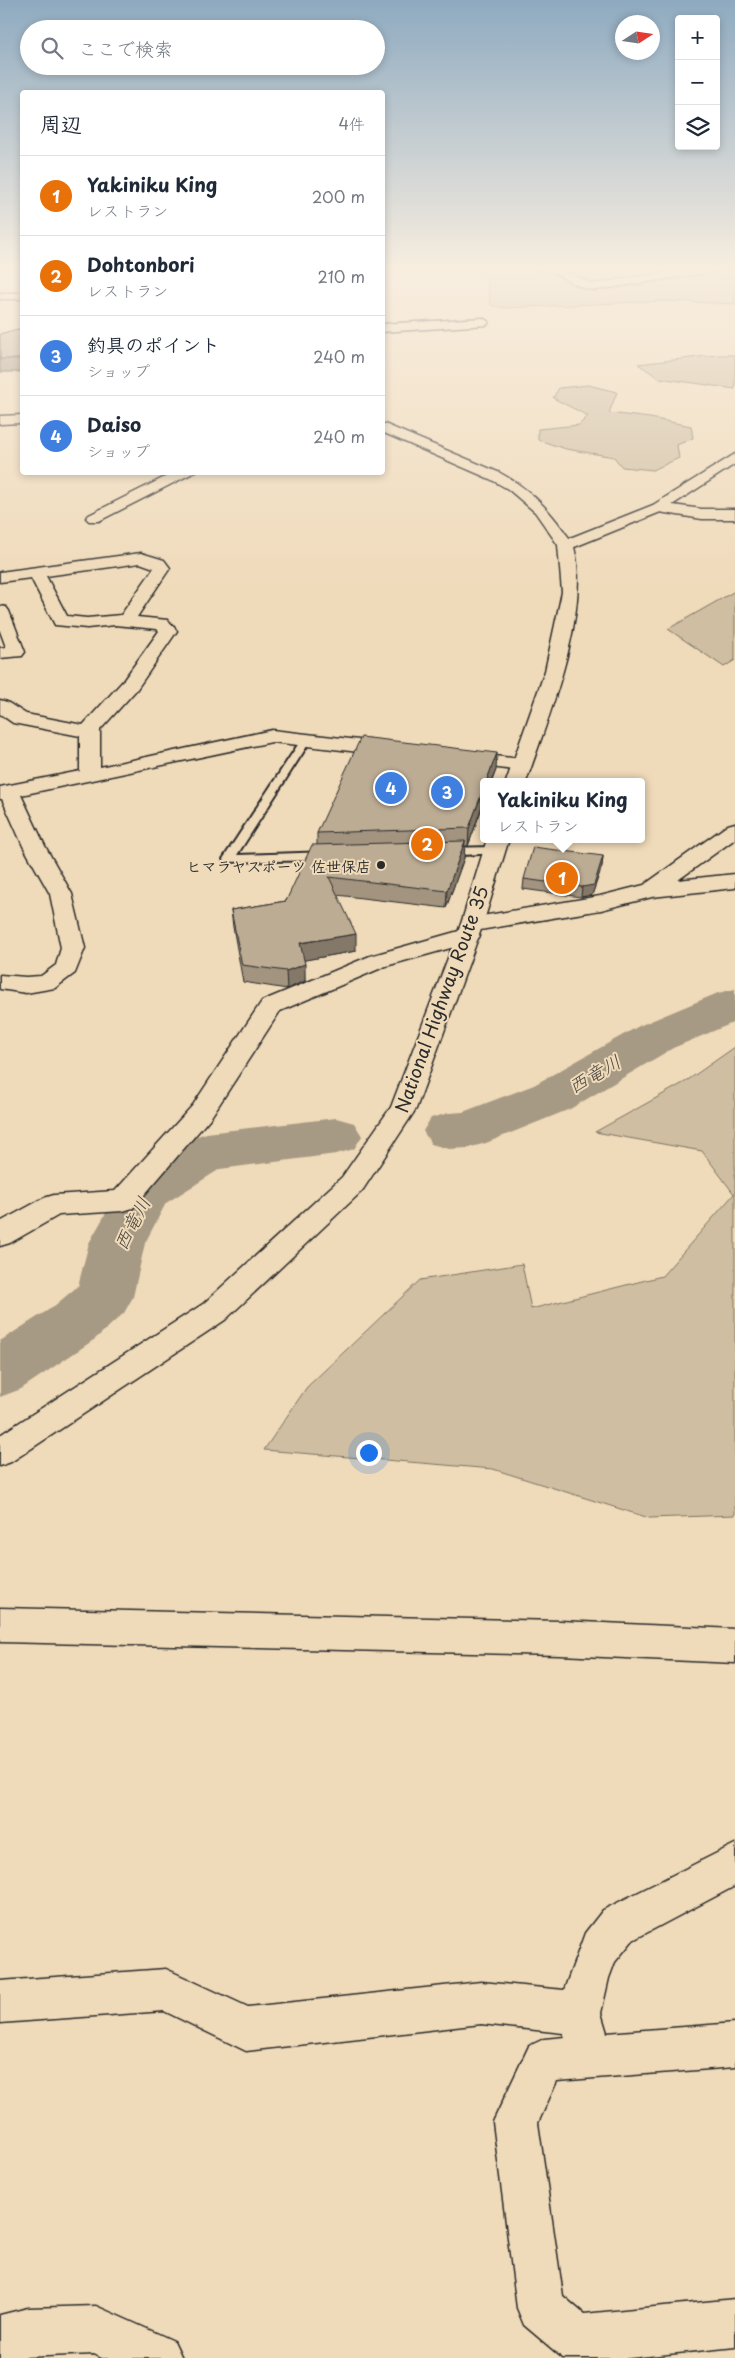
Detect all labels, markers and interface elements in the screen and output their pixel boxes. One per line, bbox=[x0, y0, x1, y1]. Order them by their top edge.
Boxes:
north arrow bbox=[615, 15, 660, 60]
map controls bbox=[675, 15, 720, 150]
button: + bbox=[675, 15, 720, 60]
search box bbox=[20, 20, 385, 75]
icon: search bbox=[38, 34, 66, 62]
text: ここで検索 bbox=[78, 34, 173, 62]
button: − bbox=[675, 60, 720, 105]
button: layers bbox=[675, 105, 720, 150]
text: 周辺 bbox=[40, 107, 82, 139]
text: 4件 bbox=[338, 111, 365, 135]
text: Yakiniku King bbox=[87, 170, 217, 198]
text: 1 bbox=[52, 184, 60, 208]
text: 200 m bbox=[312, 184, 365, 208]
text: レストラン bbox=[87, 198, 168, 222]
text: Dohtonbori bbox=[87, 250, 195, 278]
text: 2 bbox=[50, 264, 62, 288]
text: 210 m bbox=[317, 264, 365, 288]
text: レストラン bbox=[87, 278, 168, 302]
text: 釣具のポイント bbox=[87, 330, 220, 358]
text: 3 bbox=[51, 344, 61, 368]
text: 240 m bbox=[313, 344, 365, 368]
text: ショップ bbox=[87, 358, 150, 382]
text: Daiso bbox=[87, 410, 141, 438]
text: 4 bbox=[51, 424, 61, 448]
text: 240 m bbox=[313, 424, 365, 448]
text: ショップ bbox=[87, 438, 150, 462]
pin: 4 bbox=[375, 769, 407, 807]
pin: 3 bbox=[431, 773, 463, 811]
popup bbox=[480, 778, 645, 843]
text: Yakiniku King bbox=[497, 785, 628, 813]
text: レストラン bbox=[497, 813, 579, 837]
pin: 2 bbox=[411, 825, 443, 863]
place label: ヒマラヤスポーツ 佐世保店 bbox=[186, 854, 371, 877]
marker: ヒマラヤスポーツ 佐世保店 bbox=[375, 859, 387, 871]
pin: 1 bbox=[546, 859, 578, 897]
street label: National Highway Route 35 bbox=[387, 882, 495, 1116]
water label: 西竜川 bbox=[562, 1047, 626, 1099]
water label: 西竜川 bbox=[106, 1191, 156, 1255]
your location bbox=[356, 1440, 382, 1466]

